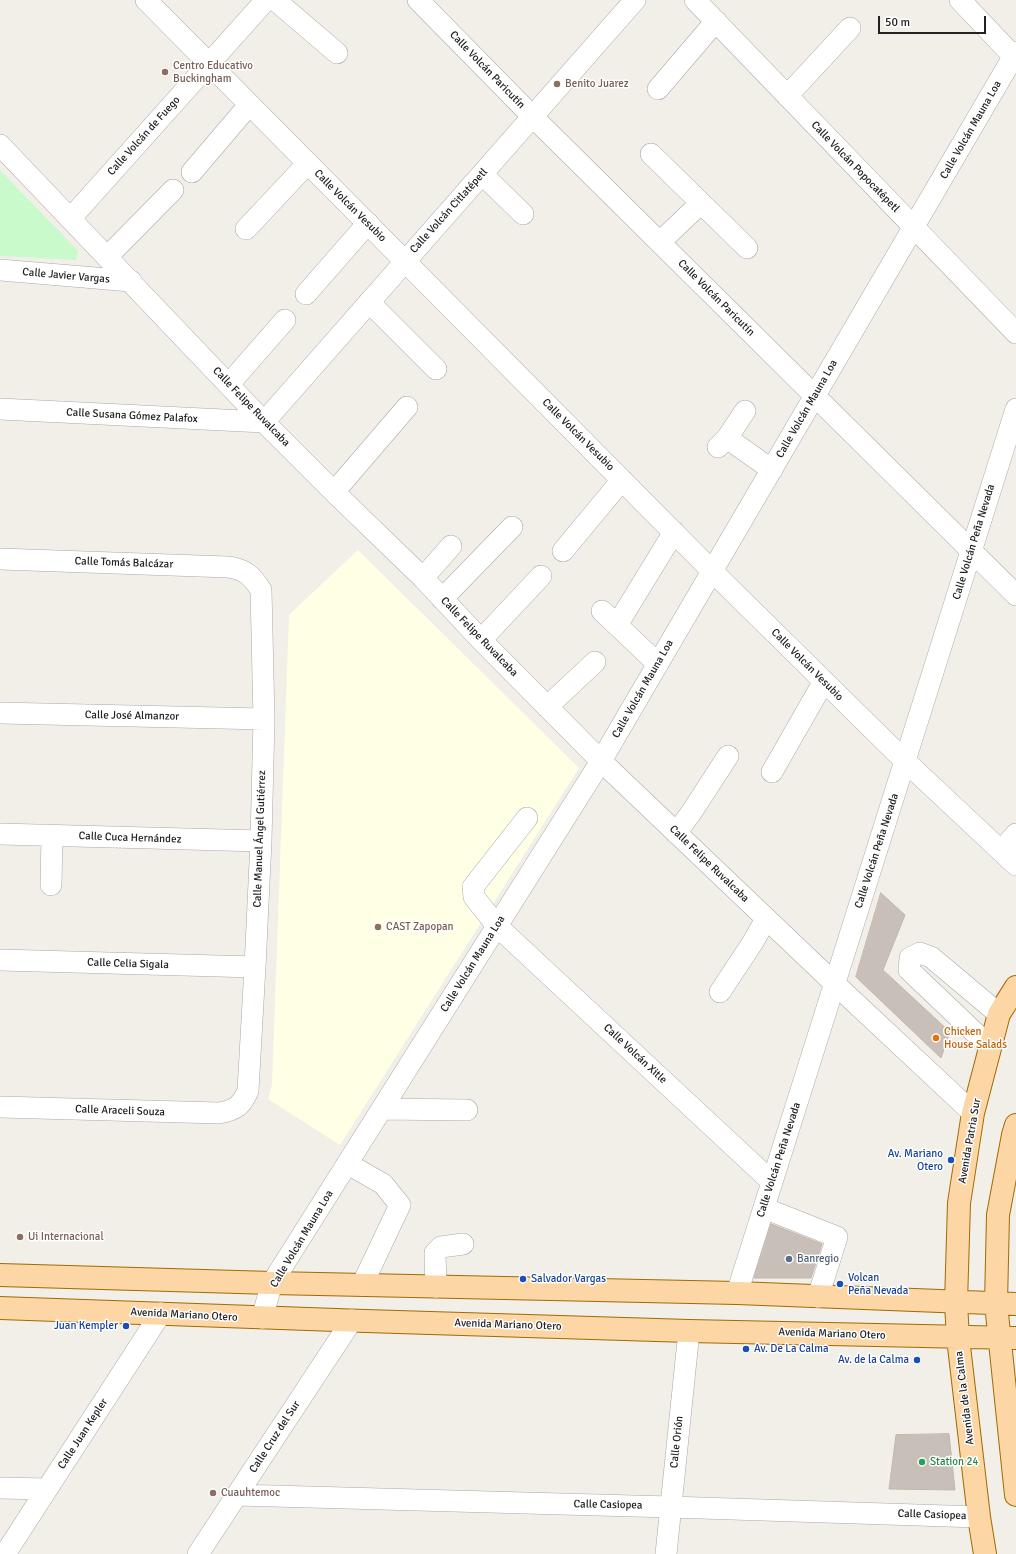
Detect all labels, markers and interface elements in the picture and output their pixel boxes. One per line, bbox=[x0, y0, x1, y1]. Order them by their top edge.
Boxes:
scale bar bbox=[880, 8, 988, 34]
text: 50 m bbox=[885, 15, 910, 30]
street label: Calle Volcán Paricutín bbox=[446, 28, 528, 112]
place label: Centro Educativo Buckingham bbox=[173, 59, 253, 85]
marker: Centro Educativo Buckingham bbox=[160, 67, 170, 77]
place label: Benito Juarez bbox=[565, 77, 629, 91]
marker: Benito Juarez bbox=[552, 79, 562, 89]
street label: Calle Volcán Mauna Loa bbox=[937, 79, 1005, 181]
street label: Calle Volcán de Fuego bbox=[105, 94, 183, 178]
street label: Calle Volcán Popocatépetl bbox=[808, 119, 902, 215]
street label: Calle Volcán Citlatépetl bbox=[407, 166, 491, 256]
street label: Calle Volcán Vesubio bbox=[311, 167, 389, 245]
street label: Calle Volcán Paricutín bbox=[675, 257, 757, 339]
street label: Calle Javier Vargas bbox=[22, 266, 110, 286]
street label: Calle Volcán Mauna Loa bbox=[773, 358, 841, 460]
street label: Calle Felipe Ruvalcaba bbox=[210, 365, 292, 449]
street label: Calle Volcán Vesubio bbox=[539, 396, 617, 474]
street label: Calle Susana Gómez Palafox bbox=[66, 406, 198, 426]
street label: Calle Volcán Peña Nevada bbox=[950, 483, 998, 601]
street label: Calle Tomás Balcázar bbox=[74, 555, 174, 571]
street label: Calle Felipe Ruvalcaba bbox=[438, 595, 520, 679]
street label: Calle Volcán Vesubio bbox=[768, 626, 846, 704]
street label: Calle Volcán Mauna Loa bbox=[609, 638, 677, 740]
street label: Calle José Almanzor bbox=[85, 709, 179, 723]
street label: Calle Manuel Ángel Gutiérrez bbox=[251, 770, 269, 908]
street label: Calle Volcán Peña Nevada bbox=[852, 792, 902, 910]
street label: Calle Felipe Ruvalcaba bbox=[667, 823, 751, 905]
street label: Calle Cuca Hernández bbox=[78, 830, 182, 846]
street label: Calle Volcán Mauna Loa bbox=[438, 913, 508, 1015]
place label: CAST Zapopan bbox=[386, 920, 454, 934]
marker: CAST Zapopan bbox=[373, 922, 383, 932]
street label: Calle Celia Sigala bbox=[87, 956, 169, 972]
street label: Calle Volcán Xitle bbox=[601, 1021, 669, 1087]
place label: Chicken House Salads bbox=[944, 1025, 1007, 1051]
marker: Chicken House Salads bbox=[931, 1033, 941, 1043]
street label: Avenida Patria Sur bbox=[956, 1097, 984, 1185]
street label: Calle Volcán Peña Nevada bbox=[754, 1101, 804, 1219]
street label: Calle Araceli Souza bbox=[75, 1103, 165, 1119]
place label: Av. Mariano Otero bbox=[888, 1147, 943, 1173]
marker: Av. Mariano Otero bbox=[946, 1155, 956, 1165]
street label: Calle Volcán Mauna Loa bbox=[268, 1188, 336, 1290]
place label: Ui Internacional bbox=[28, 1230, 104, 1244]
marker: Ui Internacional bbox=[15, 1232, 25, 1242]
place label: Banregio bbox=[797, 1252, 839, 1266]
marker: Banregio bbox=[784, 1254, 794, 1264]
place label: Volcan Peña Nevada bbox=[848, 1271, 908, 1297]
place label: Salvador Vargas bbox=[531, 1272, 606, 1286]
marker: Salvador Vargas bbox=[518, 1274, 528, 1284]
marker: Volcan Peña Nevada bbox=[835, 1279, 845, 1289]
street label: Avenida Mariano Otero bbox=[130, 1306, 238, 1324]
street label: Avenida Mariano Otero bbox=[454, 1317, 562, 1333]
place label: Juan Kempler bbox=[54, 1319, 118, 1333]
marker: Juan Kempler bbox=[121, 1321, 131, 1331]
street label: Avenida Mariano Otero bbox=[778, 1326, 886, 1342]
place label: Av. De La Calma bbox=[754, 1342, 829, 1356]
marker: Av. De La Calma bbox=[741, 1344, 751, 1354]
street label: Avenida de la Calma bbox=[953, 1350, 977, 1446]
place label: Av. de la Calma bbox=[838, 1353, 909, 1367]
marker: Av. de la Calma bbox=[912, 1355, 922, 1365]
street label: Calle Juan Kepler bbox=[55, 1396, 111, 1472]
street label: Calle Cruz del Sur bbox=[247, 1398, 303, 1476]
street label: Calle Orión bbox=[668, 1415, 686, 1469]
place label: Station 24 bbox=[930, 1455, 978, 1469]
marker: Station 24 bbox=[917, 1457, 927, 1467]
place label: Cuauhtemoc bbox=[221, 1486, 280, 1500]
marker: Cuauhtemoc bbox=[208, 1488, 218, 1498]
street label: Calle Casiopea bbox=[573, 1498, 643, 1512]
street label: Calle Casiopea bbox=[897, 1507, 967, 1523]

